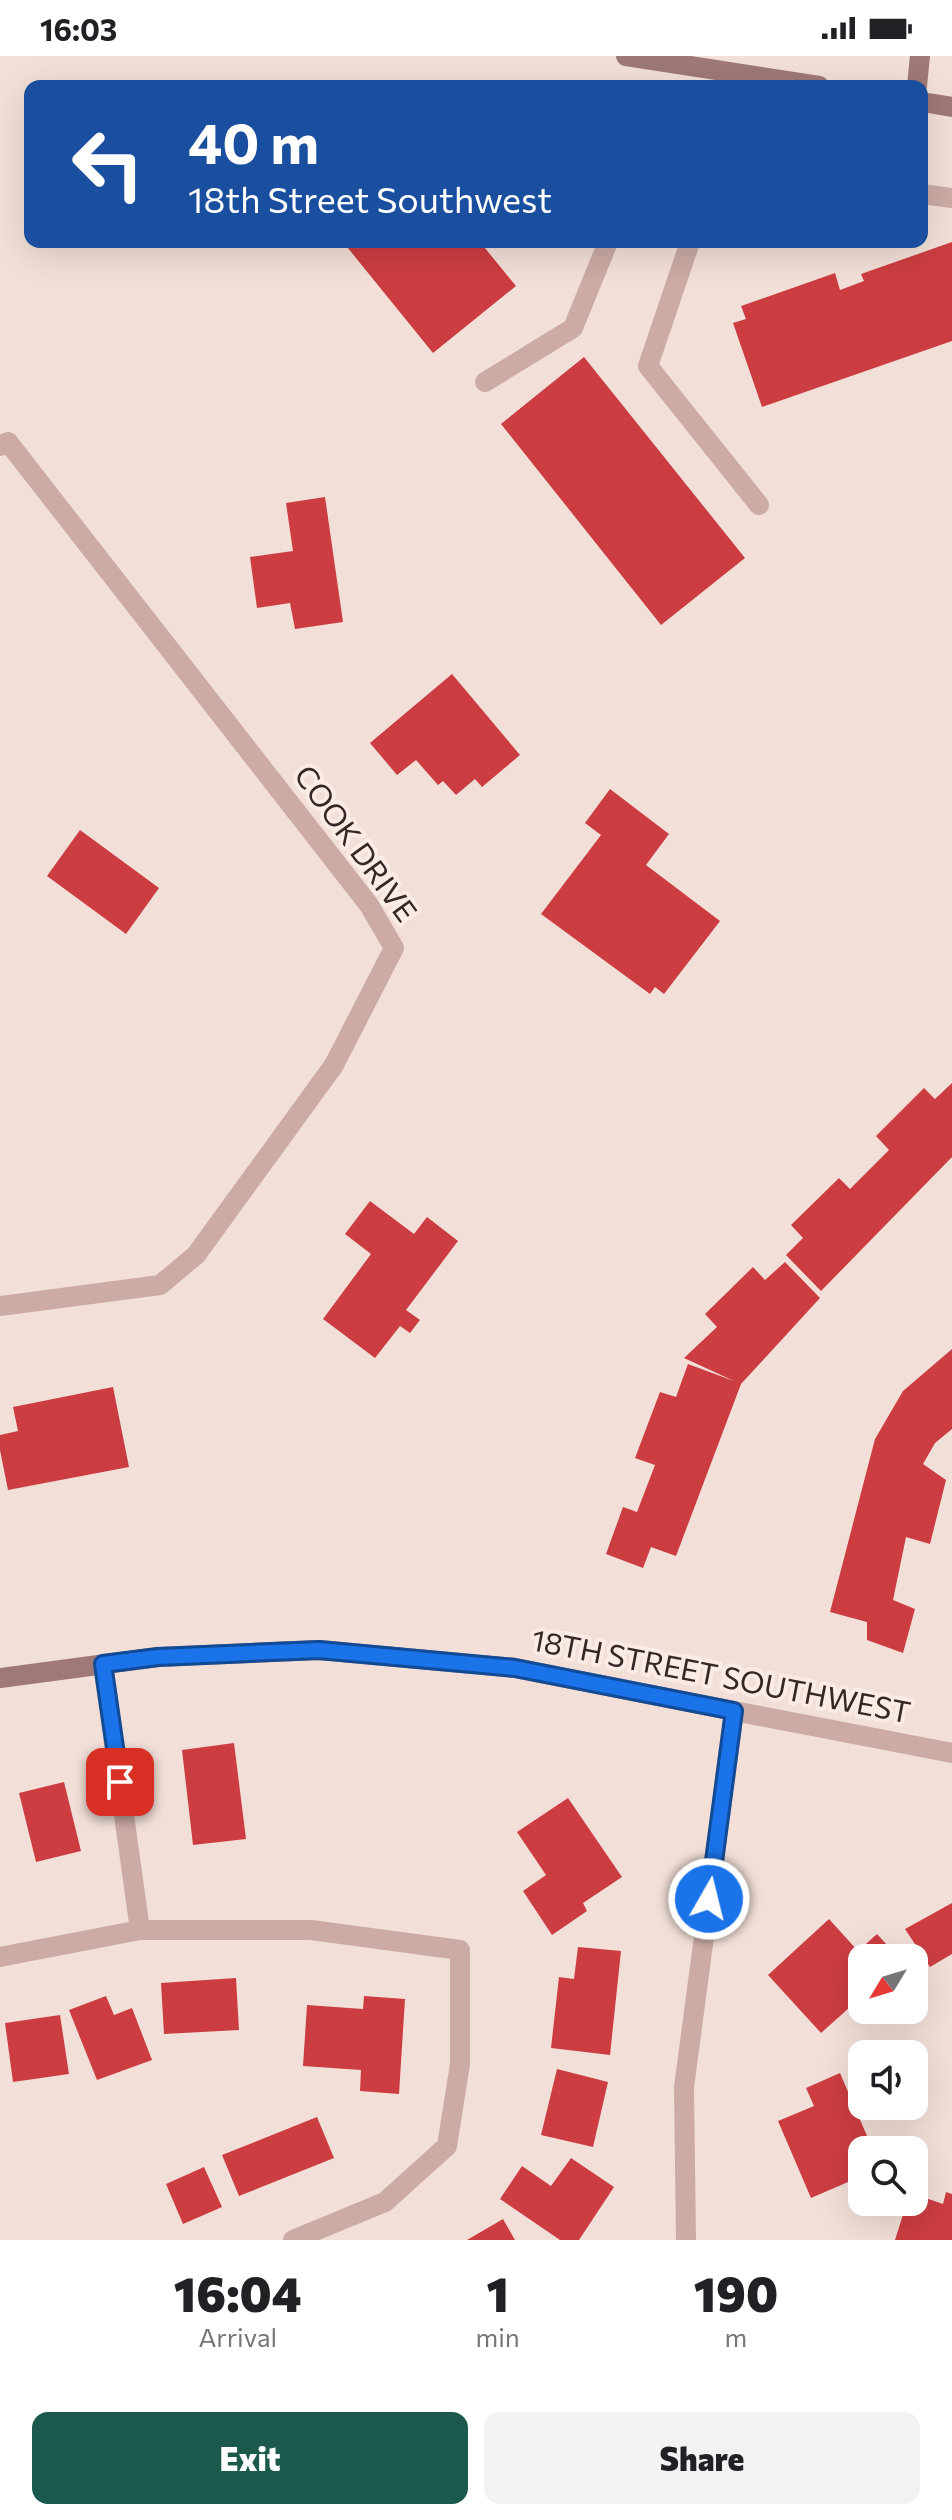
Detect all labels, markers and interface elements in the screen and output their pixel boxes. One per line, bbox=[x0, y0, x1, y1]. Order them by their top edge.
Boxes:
text: 16:03 bbox=[40, 10, 117, 47]
text: 40 m bbox=[188, 107, 319, 176]
icon: left bbox=[56, 112, 160, 216]
text: 18th Street Southwest bbox=[188, 176, 552, 220]
street label: COOK DRIVE bbox=[288, 757, 426, 928]
street label: 18TH STREET SOUTHWEST bbox=[529, 1620, 914, 1729]
pin bbox=[86, 1748, 154, 1816]
icon: arrive bbox=[98, 1760, 142, 1804]
position arrow bbox=[667, 1857, 751, 1941]
north arrow bbox=[848, 1944, 928, 2024]
map controls bbox=[848, 1944, 928, 2216]
button: sound bbox=[848, 2040, 928, 2120]
button: search bbox=[848, 2136, 928, 2216]
text: 16:04 bbox=[174, 2263, 302, 2322]
text: 1 bbox=[486, 2263, 509, 2322]
text: 190 bbox=[694, 2263, 778, 2322]
text: Arrival bbox=[198, 2321, 277, 2352]
text: min bbox=[476, 2321, 520, 2352]
text: m bbox=[725, 2321, 747, 2352]
button: Exit bbox=[32, 2412, 468, 2504]
button: Share bbox=[484, 2412, 920, 2504]

